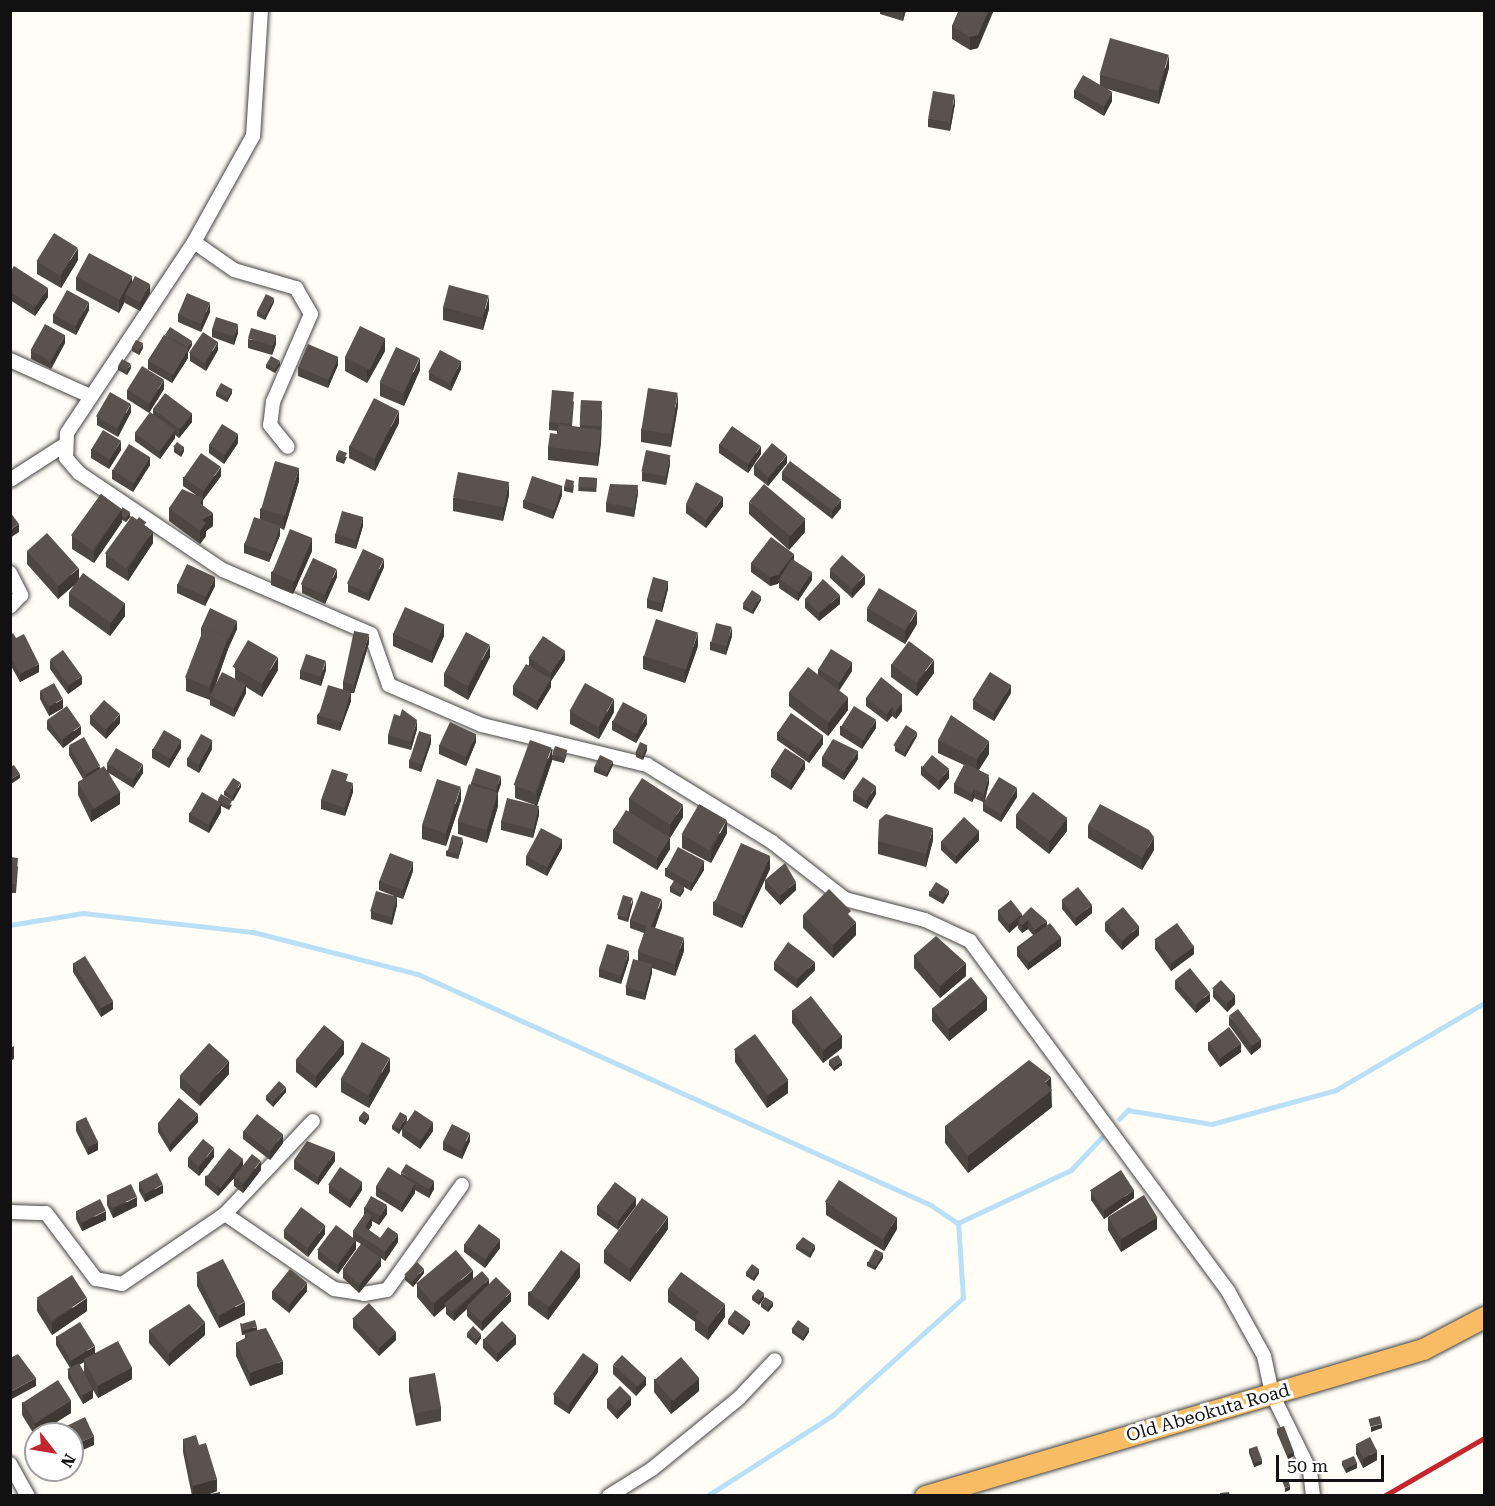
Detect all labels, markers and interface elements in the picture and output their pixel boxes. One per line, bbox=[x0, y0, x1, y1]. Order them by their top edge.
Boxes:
street label: Old Abeokuta Road bbox=[1124, 1379, 1292, 1447]
north arrow bbox=[24, 1422, 84, 1482]
scale bar bbox=[1279, 1443, 1387, 1481]
text: N bbox=[57, 1450, 79, 1471]
text: 50 m bbox=[1287, 1455, 1328, 1476]

